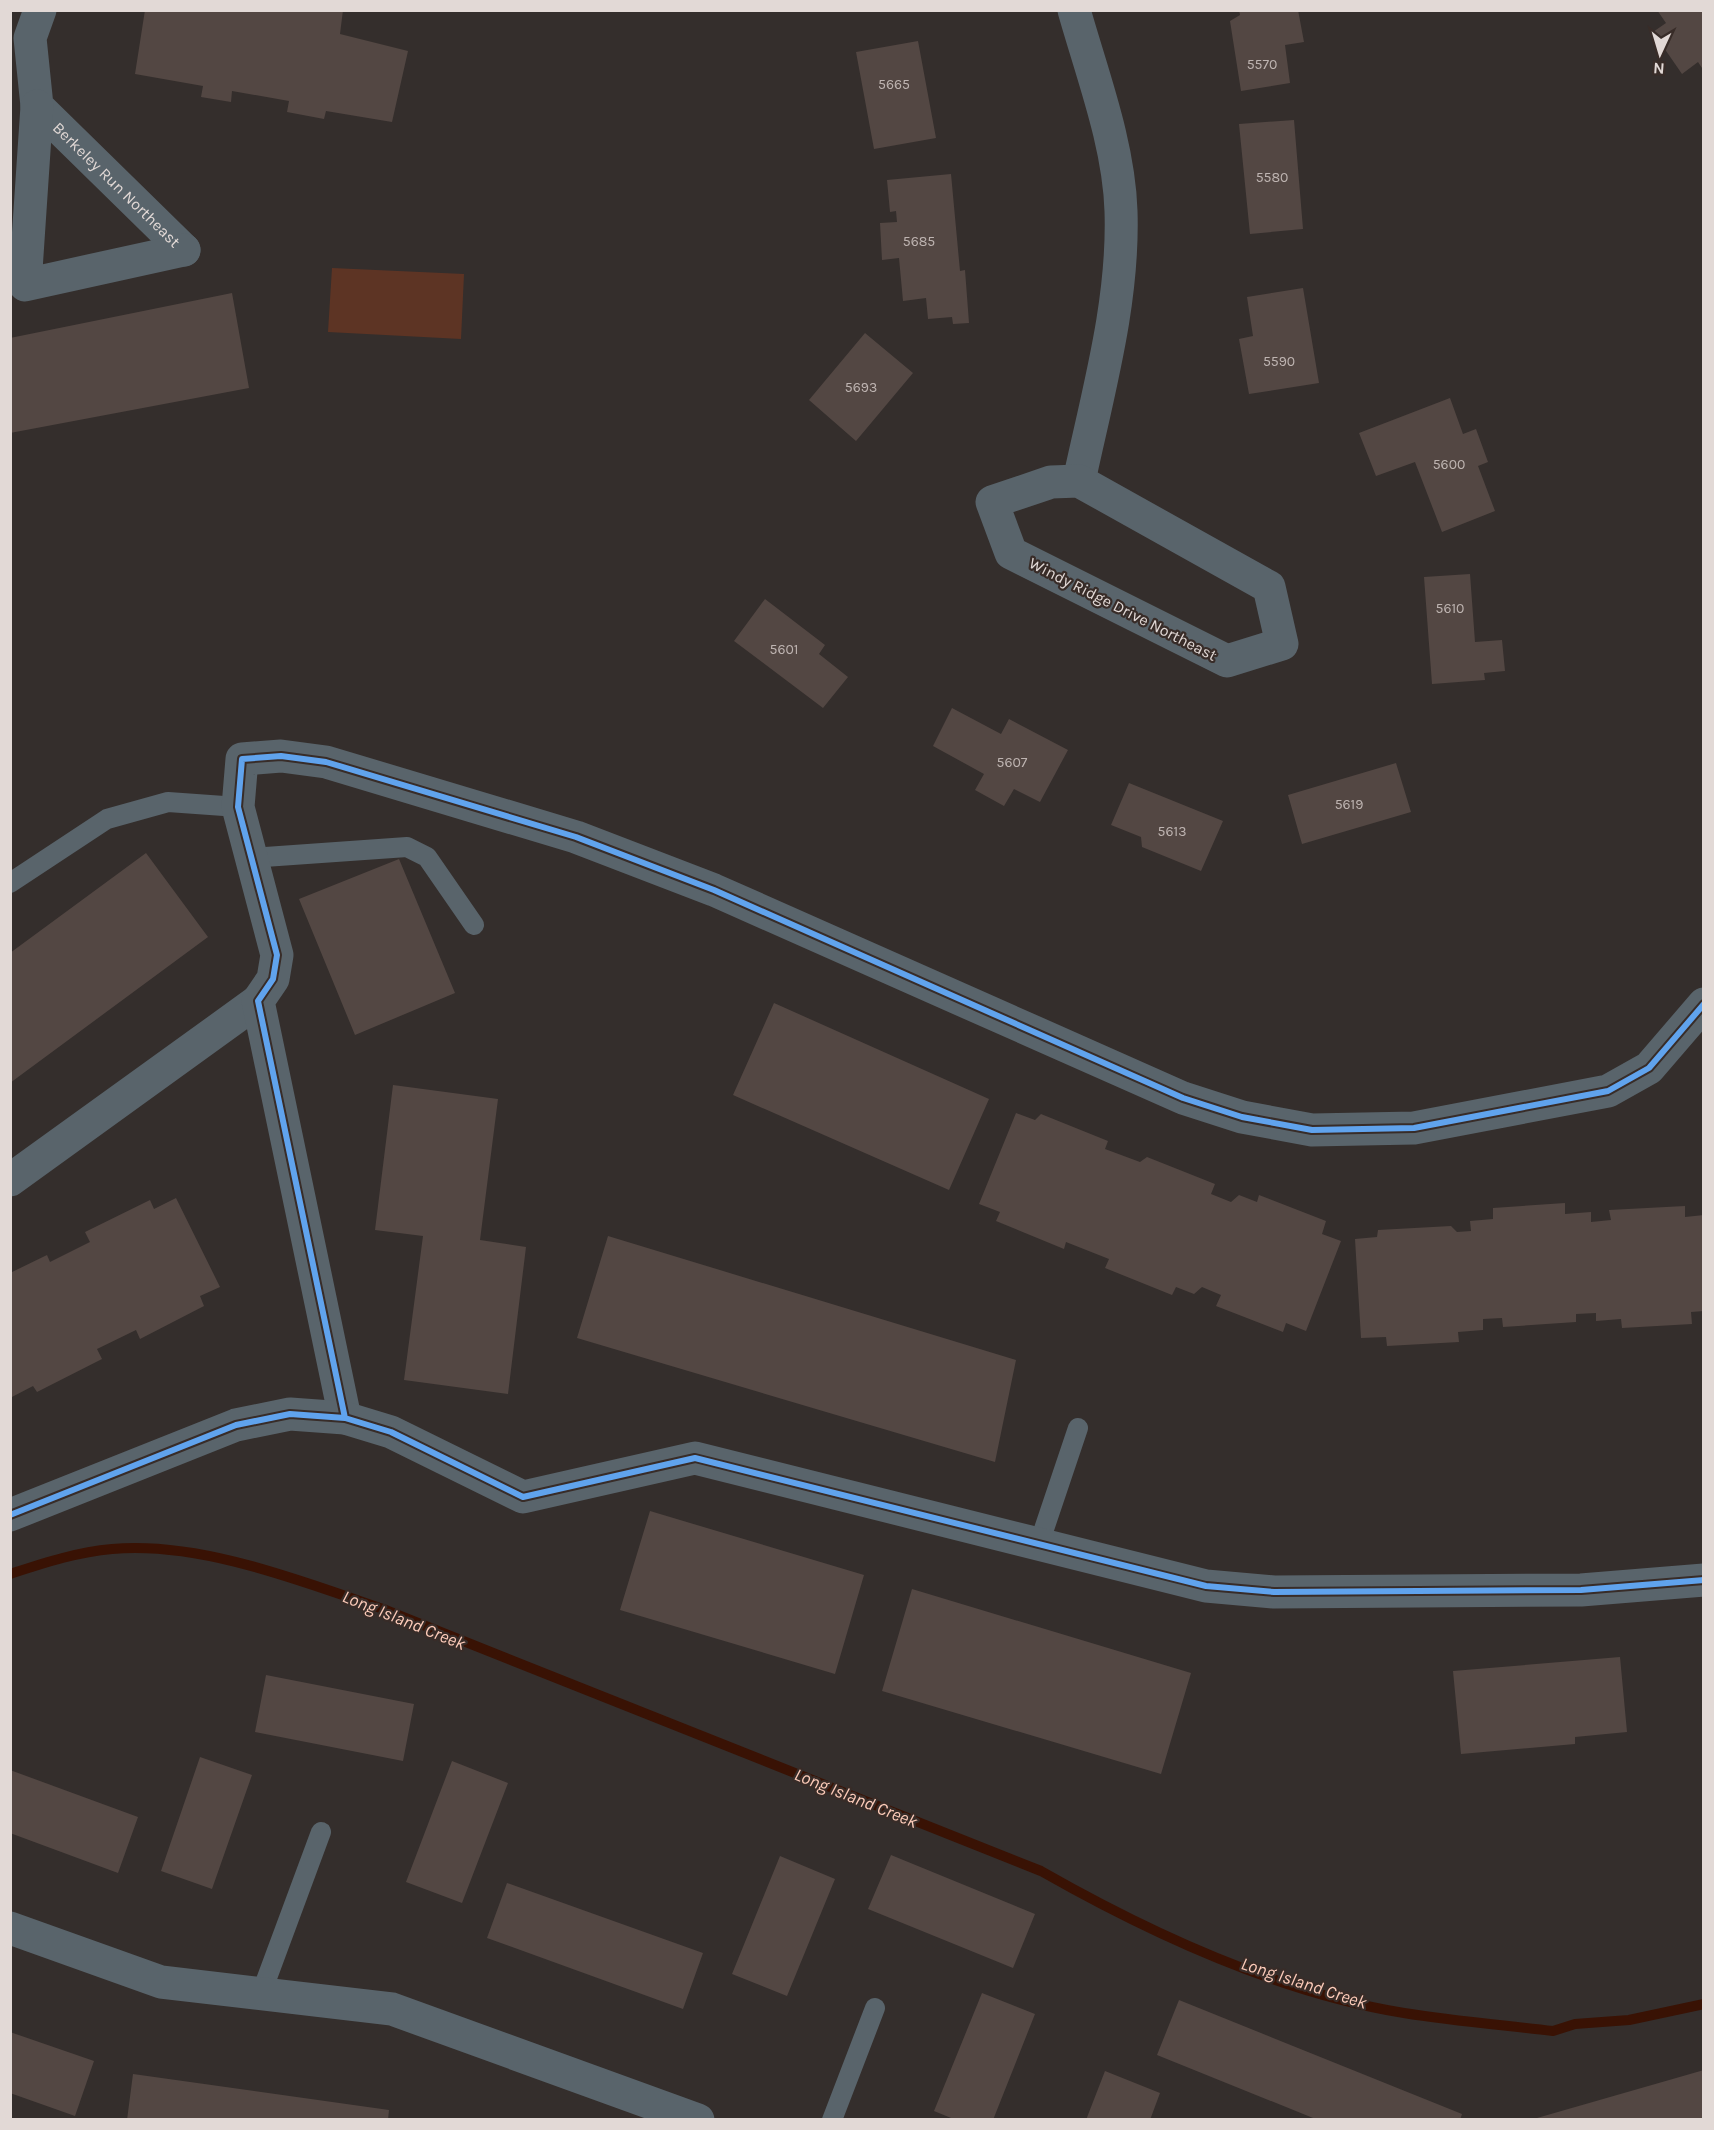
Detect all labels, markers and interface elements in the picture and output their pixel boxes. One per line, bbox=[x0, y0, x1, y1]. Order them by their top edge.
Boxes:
north arrow bbox=[1630, 24, 1690, 84]
house number: 5570 bbox=[1247, 56, 1277, 73]
text: N bbox=[1653, 59, 1665, 78]
house number: 5665 bbox=[878, 76, 910, 93]
street label: Berkeley Run Northeast bbox=[49, 118, 185, 251]
house number: 5580 bbox=[1256, 169, 1288, 186]
house number: 5685 bbox=[903, 233, 935, 250]
house number: 5590 bbox=[1263, 353, 1295, 370]
house number: 5693 bbox=[845, 379, 877, 396]
house number: 5600 bbox=[1433, 456, 1465, 473]
street label: Windy Ridge Drive Northeast bbox=[1026, 553, 1220, 665]
house number: 5610 bbox=[1436, 600, 1464, 617]
house number: 5601 bbox=[770, 641, 798, 658]
house number: 5607 bbox=[997, 754, 1028, 771]
house number: 5619 bbox=[1335, 796, 1363, 813]
house number: 5613 bbox=[1158, 823, 1186, 840]
water label: Long Island Creek bbox=[339, 1585, 470, 1655]
water label: Long Island Creek bbox=[791, 1763, 922, 1833]
water label: Long Island Creek bbox=[1238, 1952, 1371, 2014]

